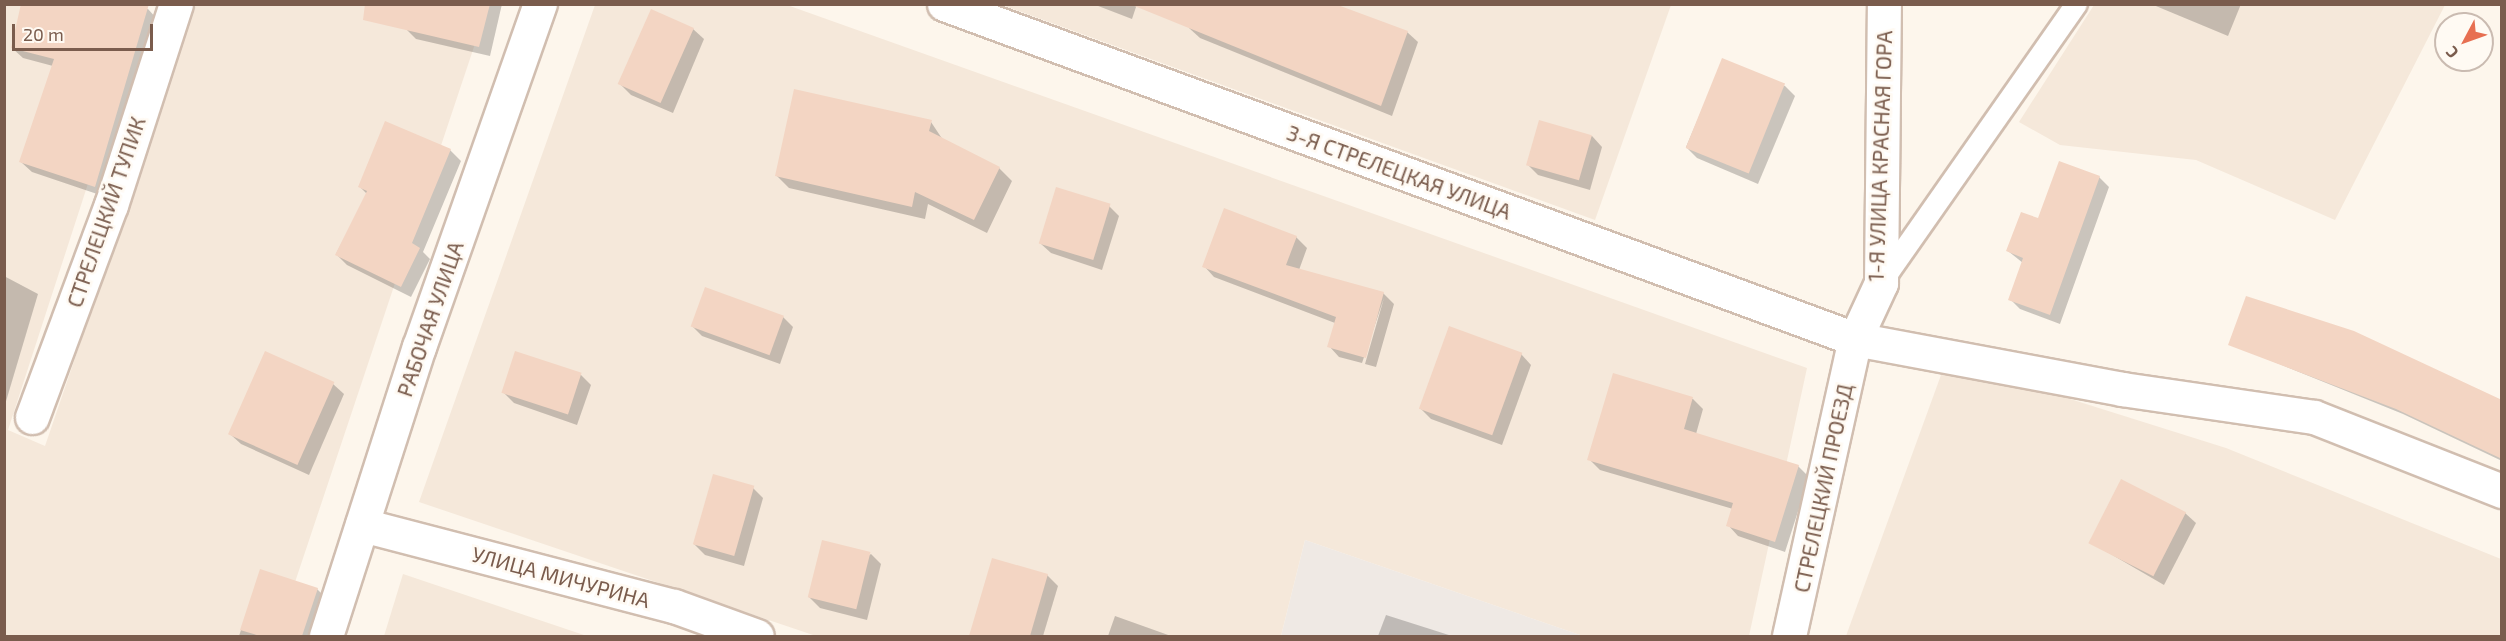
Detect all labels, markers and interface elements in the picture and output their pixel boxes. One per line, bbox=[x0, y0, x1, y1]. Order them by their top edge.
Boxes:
scale bar bbox=[15, 12, 156, 50]
north arrow bbox=[2434, 12, 2494, 72]
text: 20 m bbox=[23, 23, 64, 45]
street label: 1-Я УЛИЦА КРАСНАЯ ГОРА bbox=[1863, 30, 1897, 282]
text: С bbox=[2441, 43, 2462, 63]
street label: СТРЕЛЕЦКИЙ ТУПИК bbox=[62, 113, 150, 311]
street label: 3-Я СТРЕЛЕЦКАЯ УЛИЦА bbox=[1283, 120, 1515, 224]
street label: РАБОЧАЯ УЛИЦА bbox=[392, 238, 468, 400]
street label: СТРЕЛЕЦКИЙ ПРОЕЗД bbox=[1789, 381, 1857, 595]
street label: УЛИЦА МИЧУРИНА bbox=[469, 541, 653, 613]

